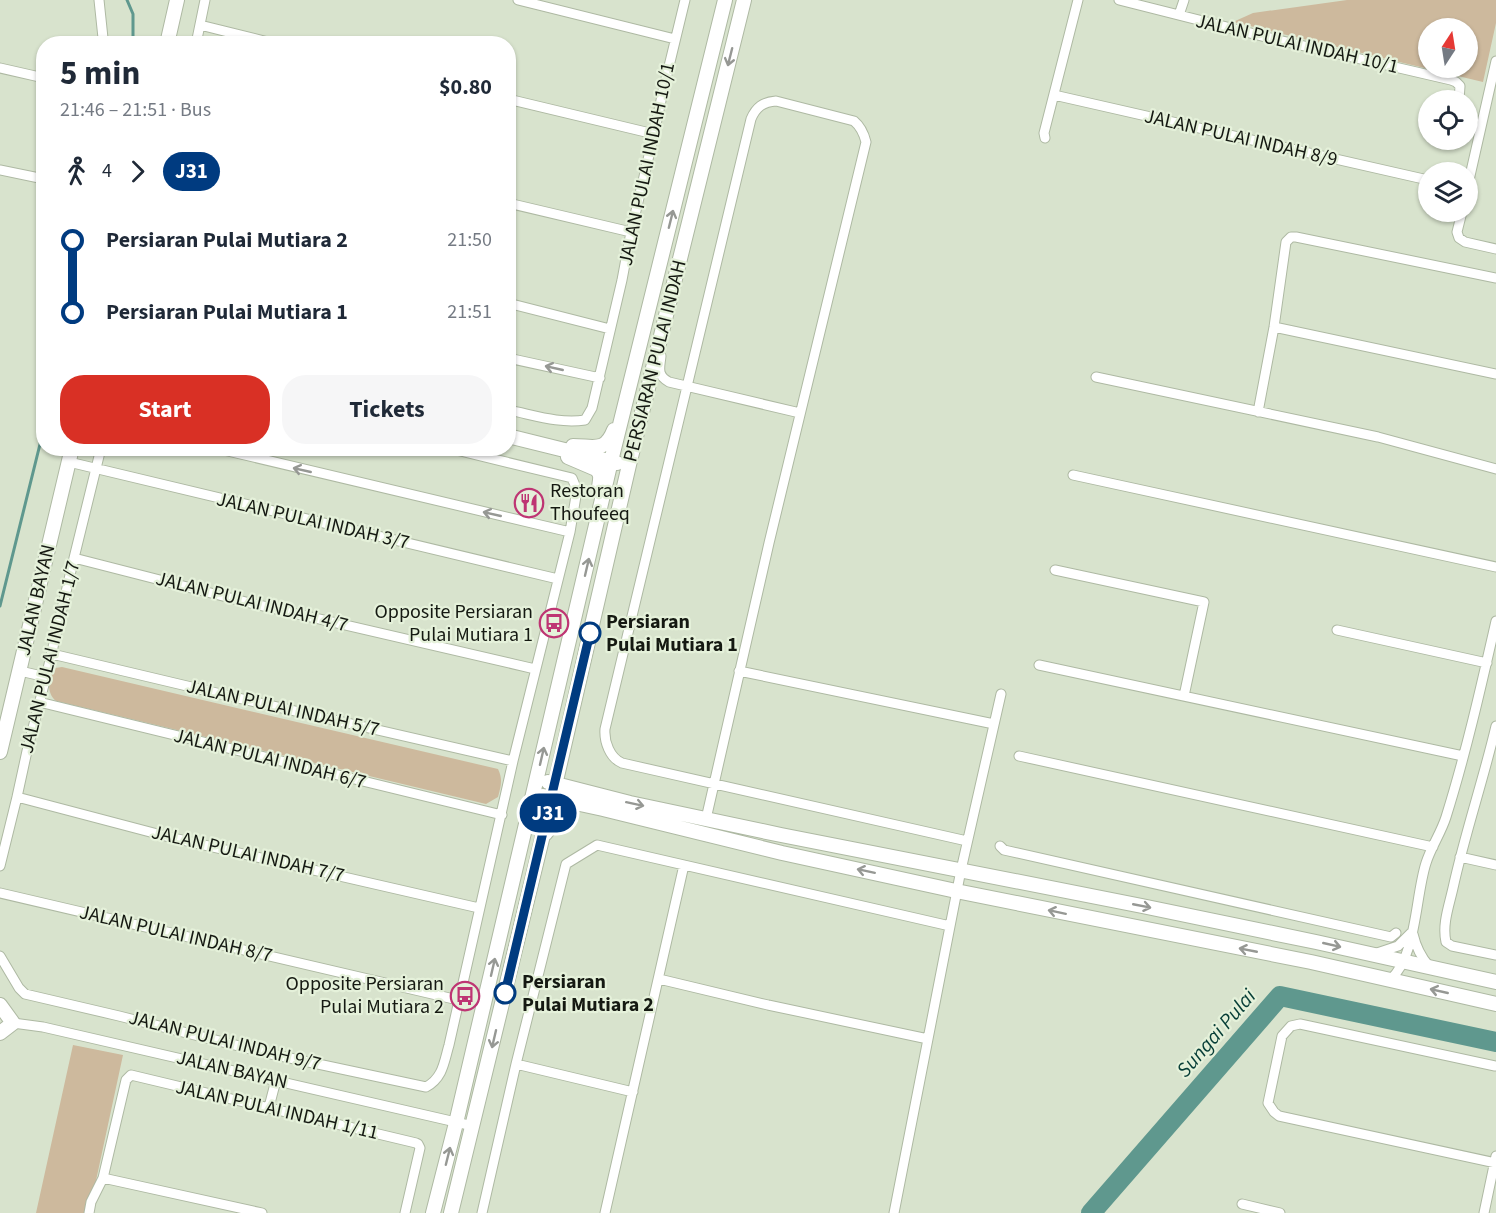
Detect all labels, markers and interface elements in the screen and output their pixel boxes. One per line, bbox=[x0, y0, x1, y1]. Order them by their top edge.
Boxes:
street label: JALAN PULAI INDAH 10/1 bbox=[1193, 7, 1401, 81]
north arrow bbox=[1418, 18, 1478, 78]
map controls bbox=[1418, 18, 1478, 222]
one-way arrow bbox=[724, 47, 736, 66]
text: 5 min bbox=[60, 50, 140, 97]
street label: JALAN PULAI INDAH 10/1 bbox=[612, 60, 682, 268]
text: $0.80 bbox=[439, 71, 492, 103]
button: locate bbox=[1418, 90, 1478, 150]
text: 21:46 – 21:51 · Bus bbox=[60, 96, 211, 124]
street label: JALAN PULAI INDAH 8/9 bbox=[1142, 102, 1340, 174]
icon: walk bbox=[60, 155, 93, 188]
icon: forward bbox=[121, 155, 154, 188]
text: J31 bbox=[175, 156, 208, 186]
text: 4 bbox=[102, 157, 112, 185]
button: layers bbox=[1418, 162, 1478, 222]
one-way arrow bbox=[666, 210, 678, 229]
text: Persiaran Pulai Mutiara 2 bbox=[106, 224, 348, 256]
text: 21:50 bbox=[447, 226, 492, 254]
street label: PERSIARAN PULAI INDAH bbox=[616, 257, 694, 465]
text: Persiaran Pulai Mutiara 1 bbox=[106, 296, 348, 328]
text: 21:51 bbox=[447, 298, 492, 326]
one-way arrow bbox=[545, 361, 564, 373]
button: Start bbox=[60, 375, 270, 444]
button: Tickets bbox=[282, 375, 492, 444]
one-way arrow bbox=[293, 463, 312, 475]
place label: Restoran Thoufeeq bbox=[550, 477, 630, 528]
street label: JALAN PULAI INDAH 3/7 bbox=[214, 485, 412, 557]
restaurant icon: Restoran Thoufeeq bbox=[513, 487, 545, 519]
one-way arrow bbox=[483, 507, 502, 519]
street label: JALAN BAYAN bbox=[10, 542, 62, 658]
one-way arrow bbox=[581, 557, 593, 576]
street label: JALAN PULAI INDAH 1/7 bbox=[13, 558, 87, 756]
street label: JALAN PULAI INDAH 4/7 bbox=[153, 565, 351, 639]
place label: Opposite Persiaran Pulai Mutiara 1 bbox=[375, 598, 533, 649]
bus stop icon: Opposite Persiaran Pulai Mutiara 1 bbox=[538, 607, 570, 639]
place label: Persiaran Pulai Mutiara 1 bbox=[606, 608, 738, 659]
marker: Persiaran Pulai Mutiara 1 bbox=[579, 622, 601, 644]
street label: JALAN PULAI INDAH 5/7 bbox=[184, 672, 382, 744]
street label: JALAN PULAI INDAH 6/7 bbox=[171, 722, 369, 796]
one-way arrow bbox=[537, 747, 549, 766]
line badge: J31 bbox=[514, 794, 582, 832]
text: J31 bbox=[532, 798, 564, 828]
one-way arrow bbox=[625, 798, 644, 810]
street label: JALAN PULAI INDAH 7/7 bbox=[149, 818, 347, 890]
one-way arrow bbox=[857, 865, 876, 877]
street label: JALAN PULAI INDAH 8/7 bbox=[77, 898, 275, 970]
one-way arrow bbox=[1131, 901, 1151, 912]
one-way arrow bbox=[1048, 906, 1067, 917]
one-way arrow bbox=[1323, 940, 1342, 952]
one-way arrow bbox=[1239, 944, 1259, 955]
one-way arrow bbox=[487, 957, 499, 976]
place label: Persiaran Pulai Mutiara 2 bbox=[522, 968, 654, 1019]
place label: Opposite Persiaran Pulai Mutiara 2 bbox=[286, 970, 444, 1021]
bus stop icon: Opposite Persiaran Pulai Mutiara 2 bbox=[449, 980, 481, 1012]
marker: Persiaran Pulai Mutiara 2 bbox=[494, 982, 516, 1004]
water label: Sungai Pulai bbox=[1169, 982, 1263, 1084]
one-way arrow bbox=[1430, 985, 1449, 996]
street label: JALAN PULAI INDAH 9/7 bbox=[126, 1004, 324, 1078]
one-way arrow bbox=[488, 1029, 500, 1048]
street label: JALAN BAYAN bbox=[174, 1044, 290, 1096]
street label: JALAN PULAI INDAH 1/11 bbox=[173, 1073, 381, 1147]
one-way arrow bbox=[442, 1147, 454, 1166]

